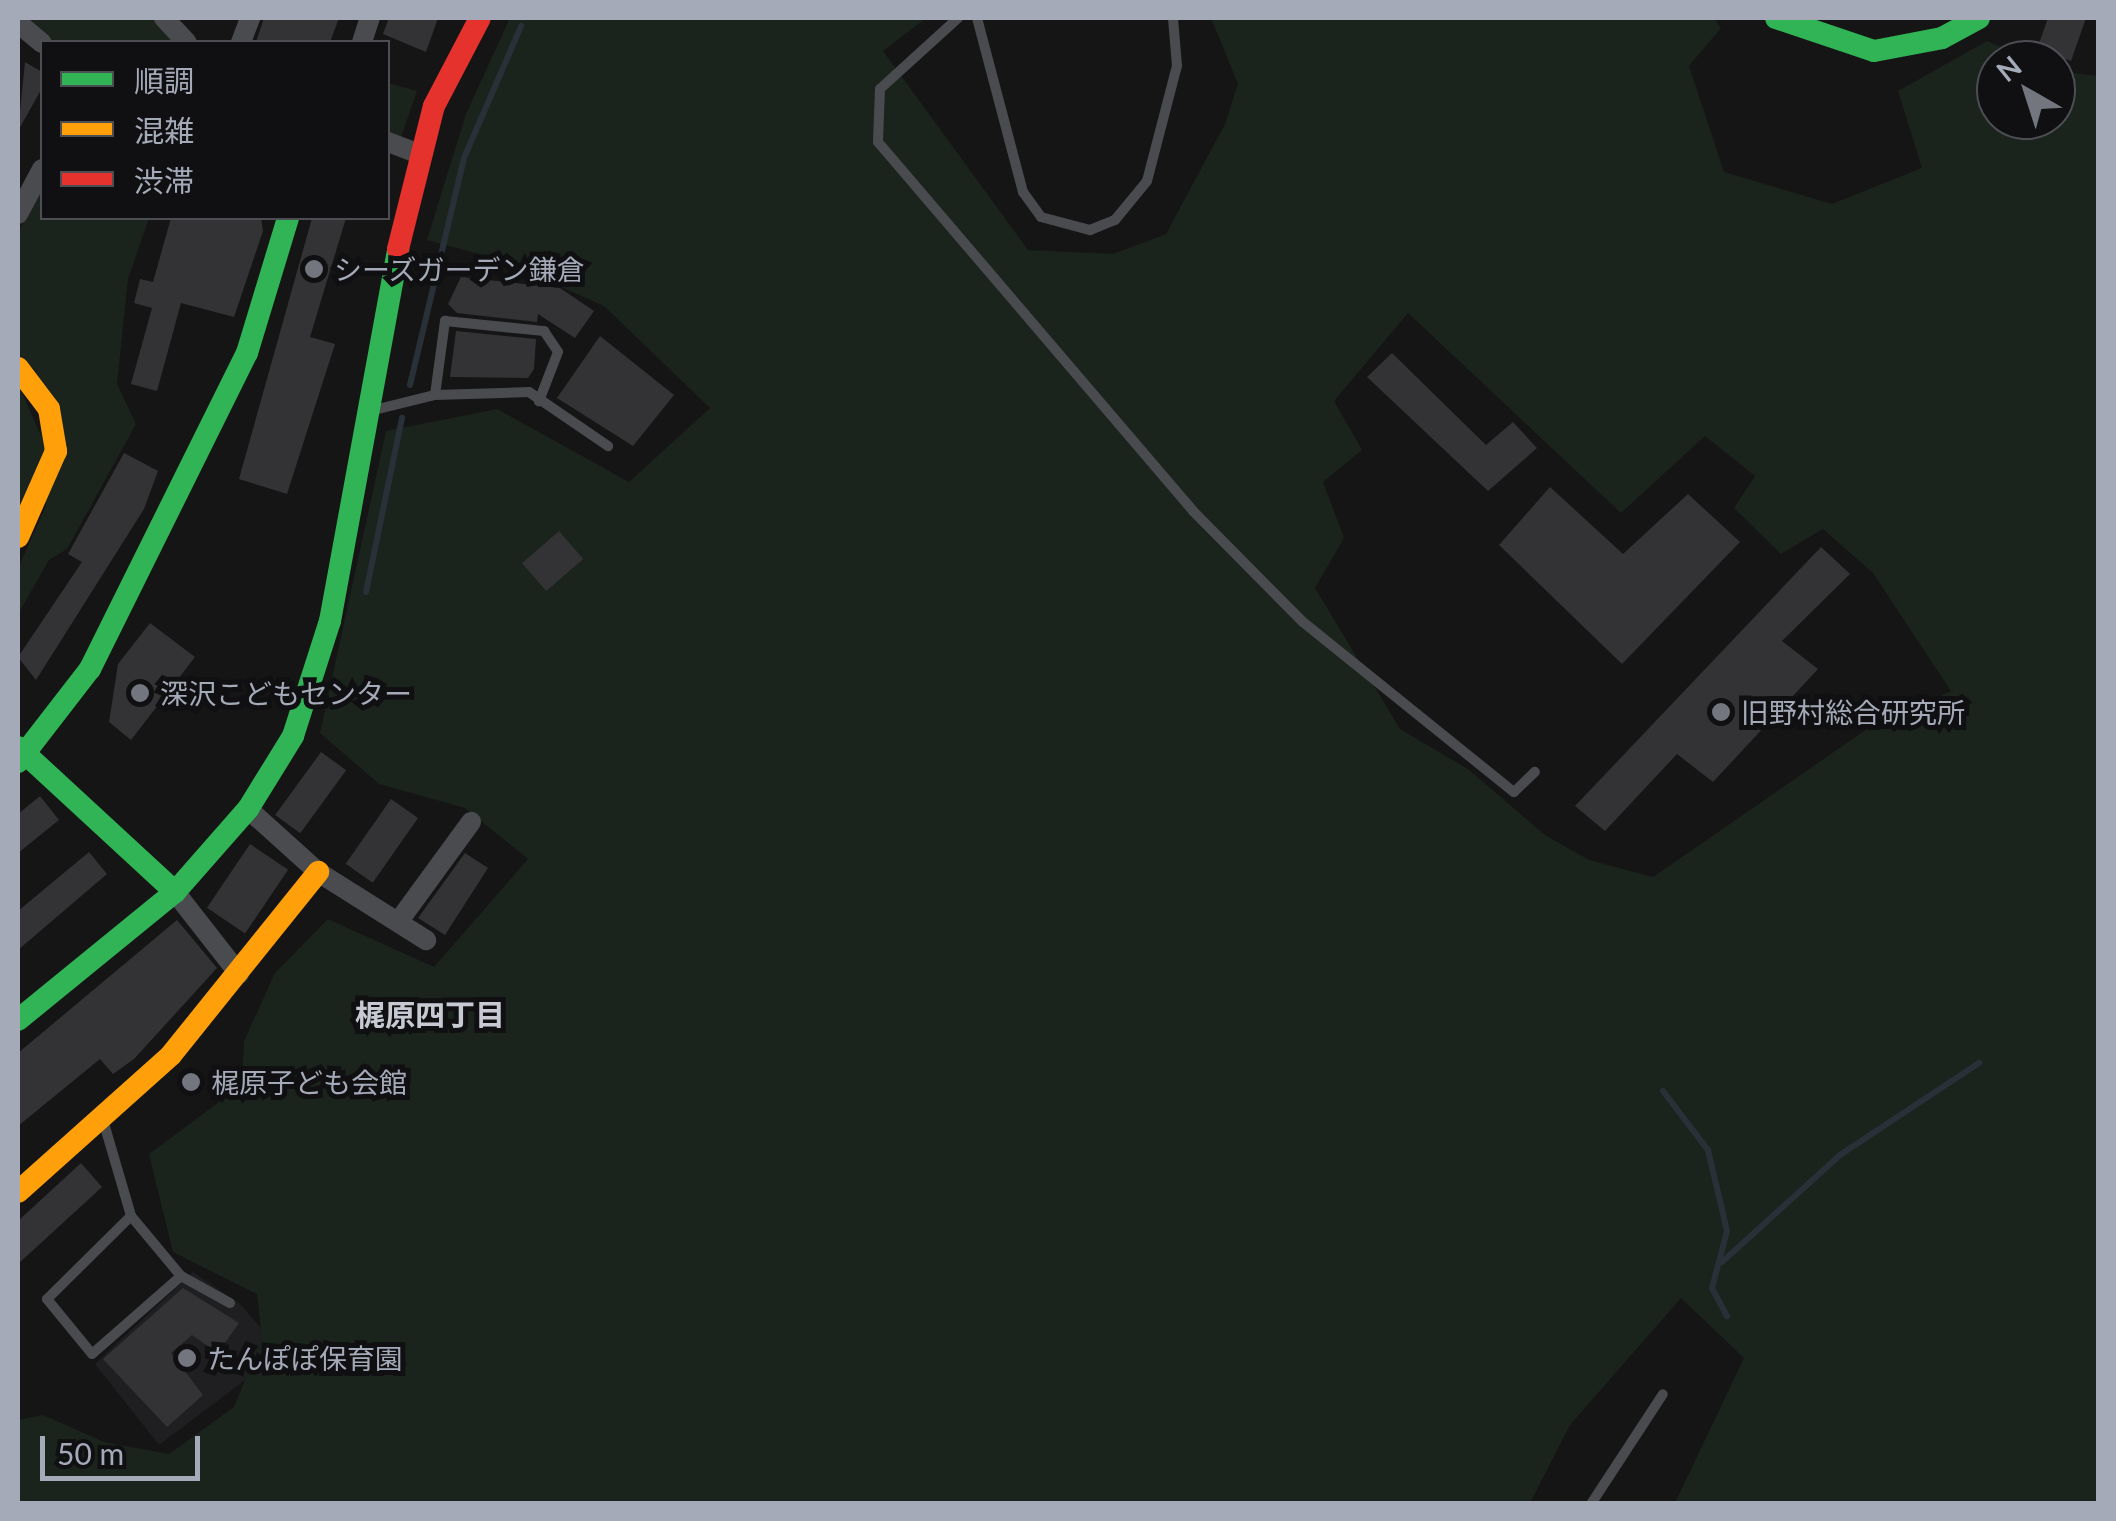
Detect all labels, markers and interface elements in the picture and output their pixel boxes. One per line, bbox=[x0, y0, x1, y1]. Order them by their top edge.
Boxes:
legend bbox=[40, 40, 390, 220]
north arrow bbox=[1976, 40, 2076, 140]
text: N bbox=[1989, 48, 2027, 88]
text: 順調 bbox=[134, 62, 194, 98]
text: 混雑 bbox=[134, 112, 194, 148]
text: 渋滞 bbox=[134, 162, 194, 198]
place label: シーズガーデン鎌倉 bbox=[334, 252, 586, 286]
marker: シーズガーデン鎌倉 bbox=[303, 258, 325, 280]
place label: 深沢こどもセンター bbox=[160, 676, 412, 710]
marker: 深沢こどもセンター bbox=[129, 682, 151, 704]
place label: 旧野村総合研究所 bbox=[1741, 695, 1965, 729]
marker: 旧野村総合研究所 bbox=[1710, 701, 1732, 723]
district label: 梶原四丁目 bbox=[355, 996, 505, 1032]
place label: 梶原子ども会館 bbox=[211, 1065, 407, 1099]
marker: 梶原子ども会館 bbox=[180, 1071, 202, 1093]
place label: たんぽぽ保育園 bbox=[207, 1341, 403, 1375]
marker: たんぽぽ保育園 bbox=[176, 1347, 198, 1369]
scale bar bbox=[45, 1416, 205, 1478]
text: 50 m bbox=[57, 1435, 124, 1471]

